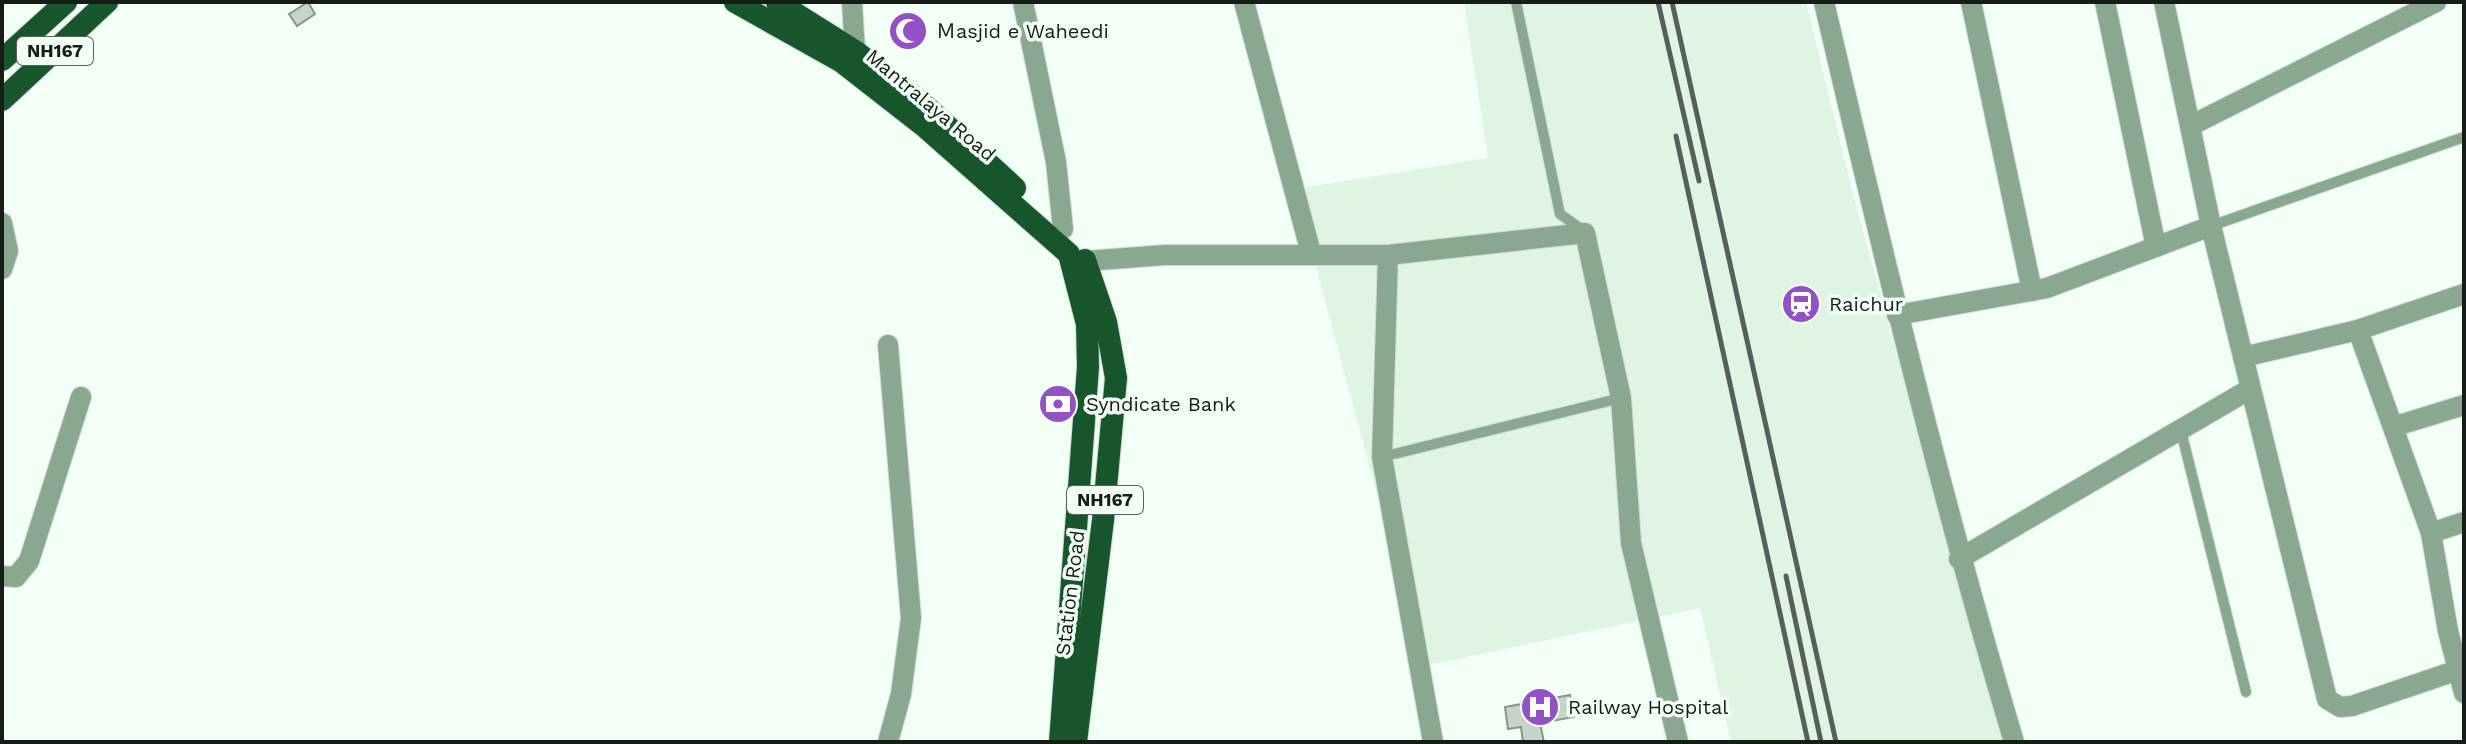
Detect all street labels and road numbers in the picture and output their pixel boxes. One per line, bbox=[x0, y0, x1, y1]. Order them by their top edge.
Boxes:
road number: NH167 bbox=[17, 37, 93, 65]
street label: Mantralaya Road bbox=[861, 44, 1001, 166]
road number: NH167 bbox=[1067, 486, 1143, 514]
street label: Station Road bbox=[1050, 529, 1090, 657]

